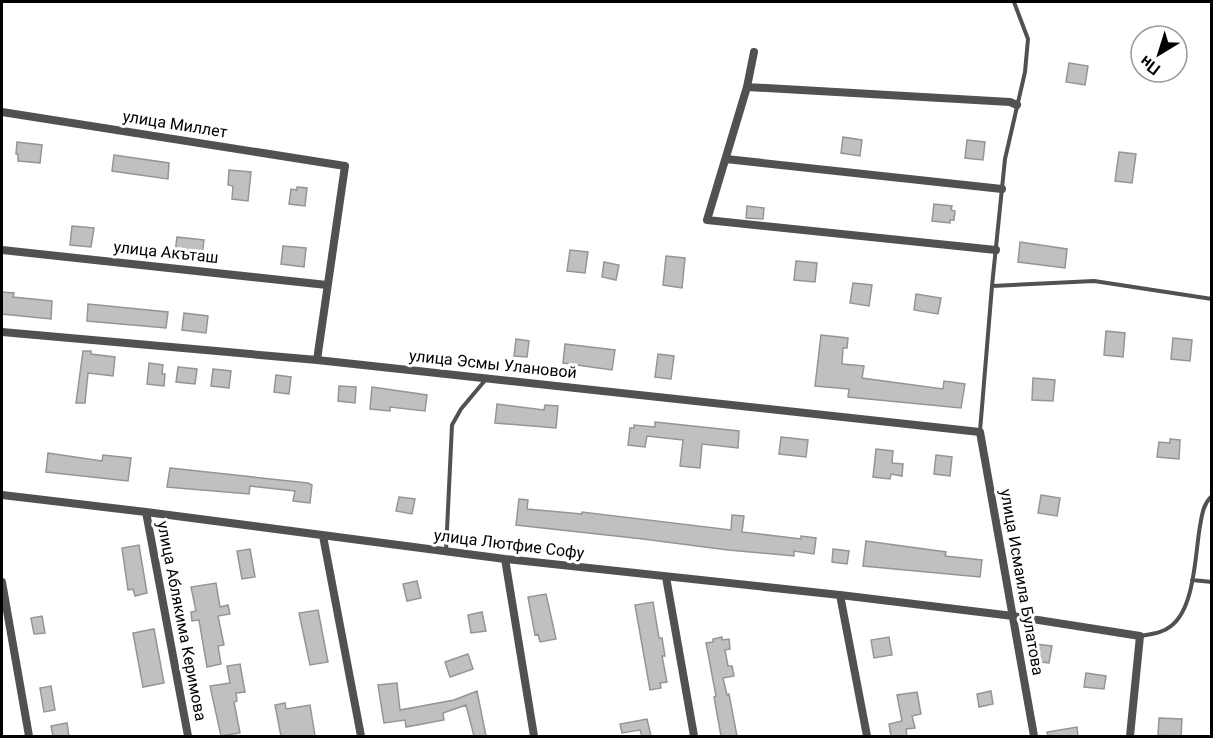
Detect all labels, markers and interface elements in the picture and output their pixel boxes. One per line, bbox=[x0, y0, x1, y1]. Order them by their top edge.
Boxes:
north arrow bbox=[1129, 24, 1189, 84]
text: Пн bbox=[1136, 52, 1164, 79]
street label: улица Миллет bbox=[121, 106, 229, 142]
street label: улица Акъташ bbox=[113, 237, 219, 267]
street label: улица Эсмы Улановой bbox=[408, 346, 578, 382]
street label: улица Исмаила Булатова bbox=[996, 487, 1048, 677]
street label: улица Аблякима Керимова bbox=[153, 519, 211, 723]
street label: улица Лютфие Софу bbox=[433, 525, 586, 563]

